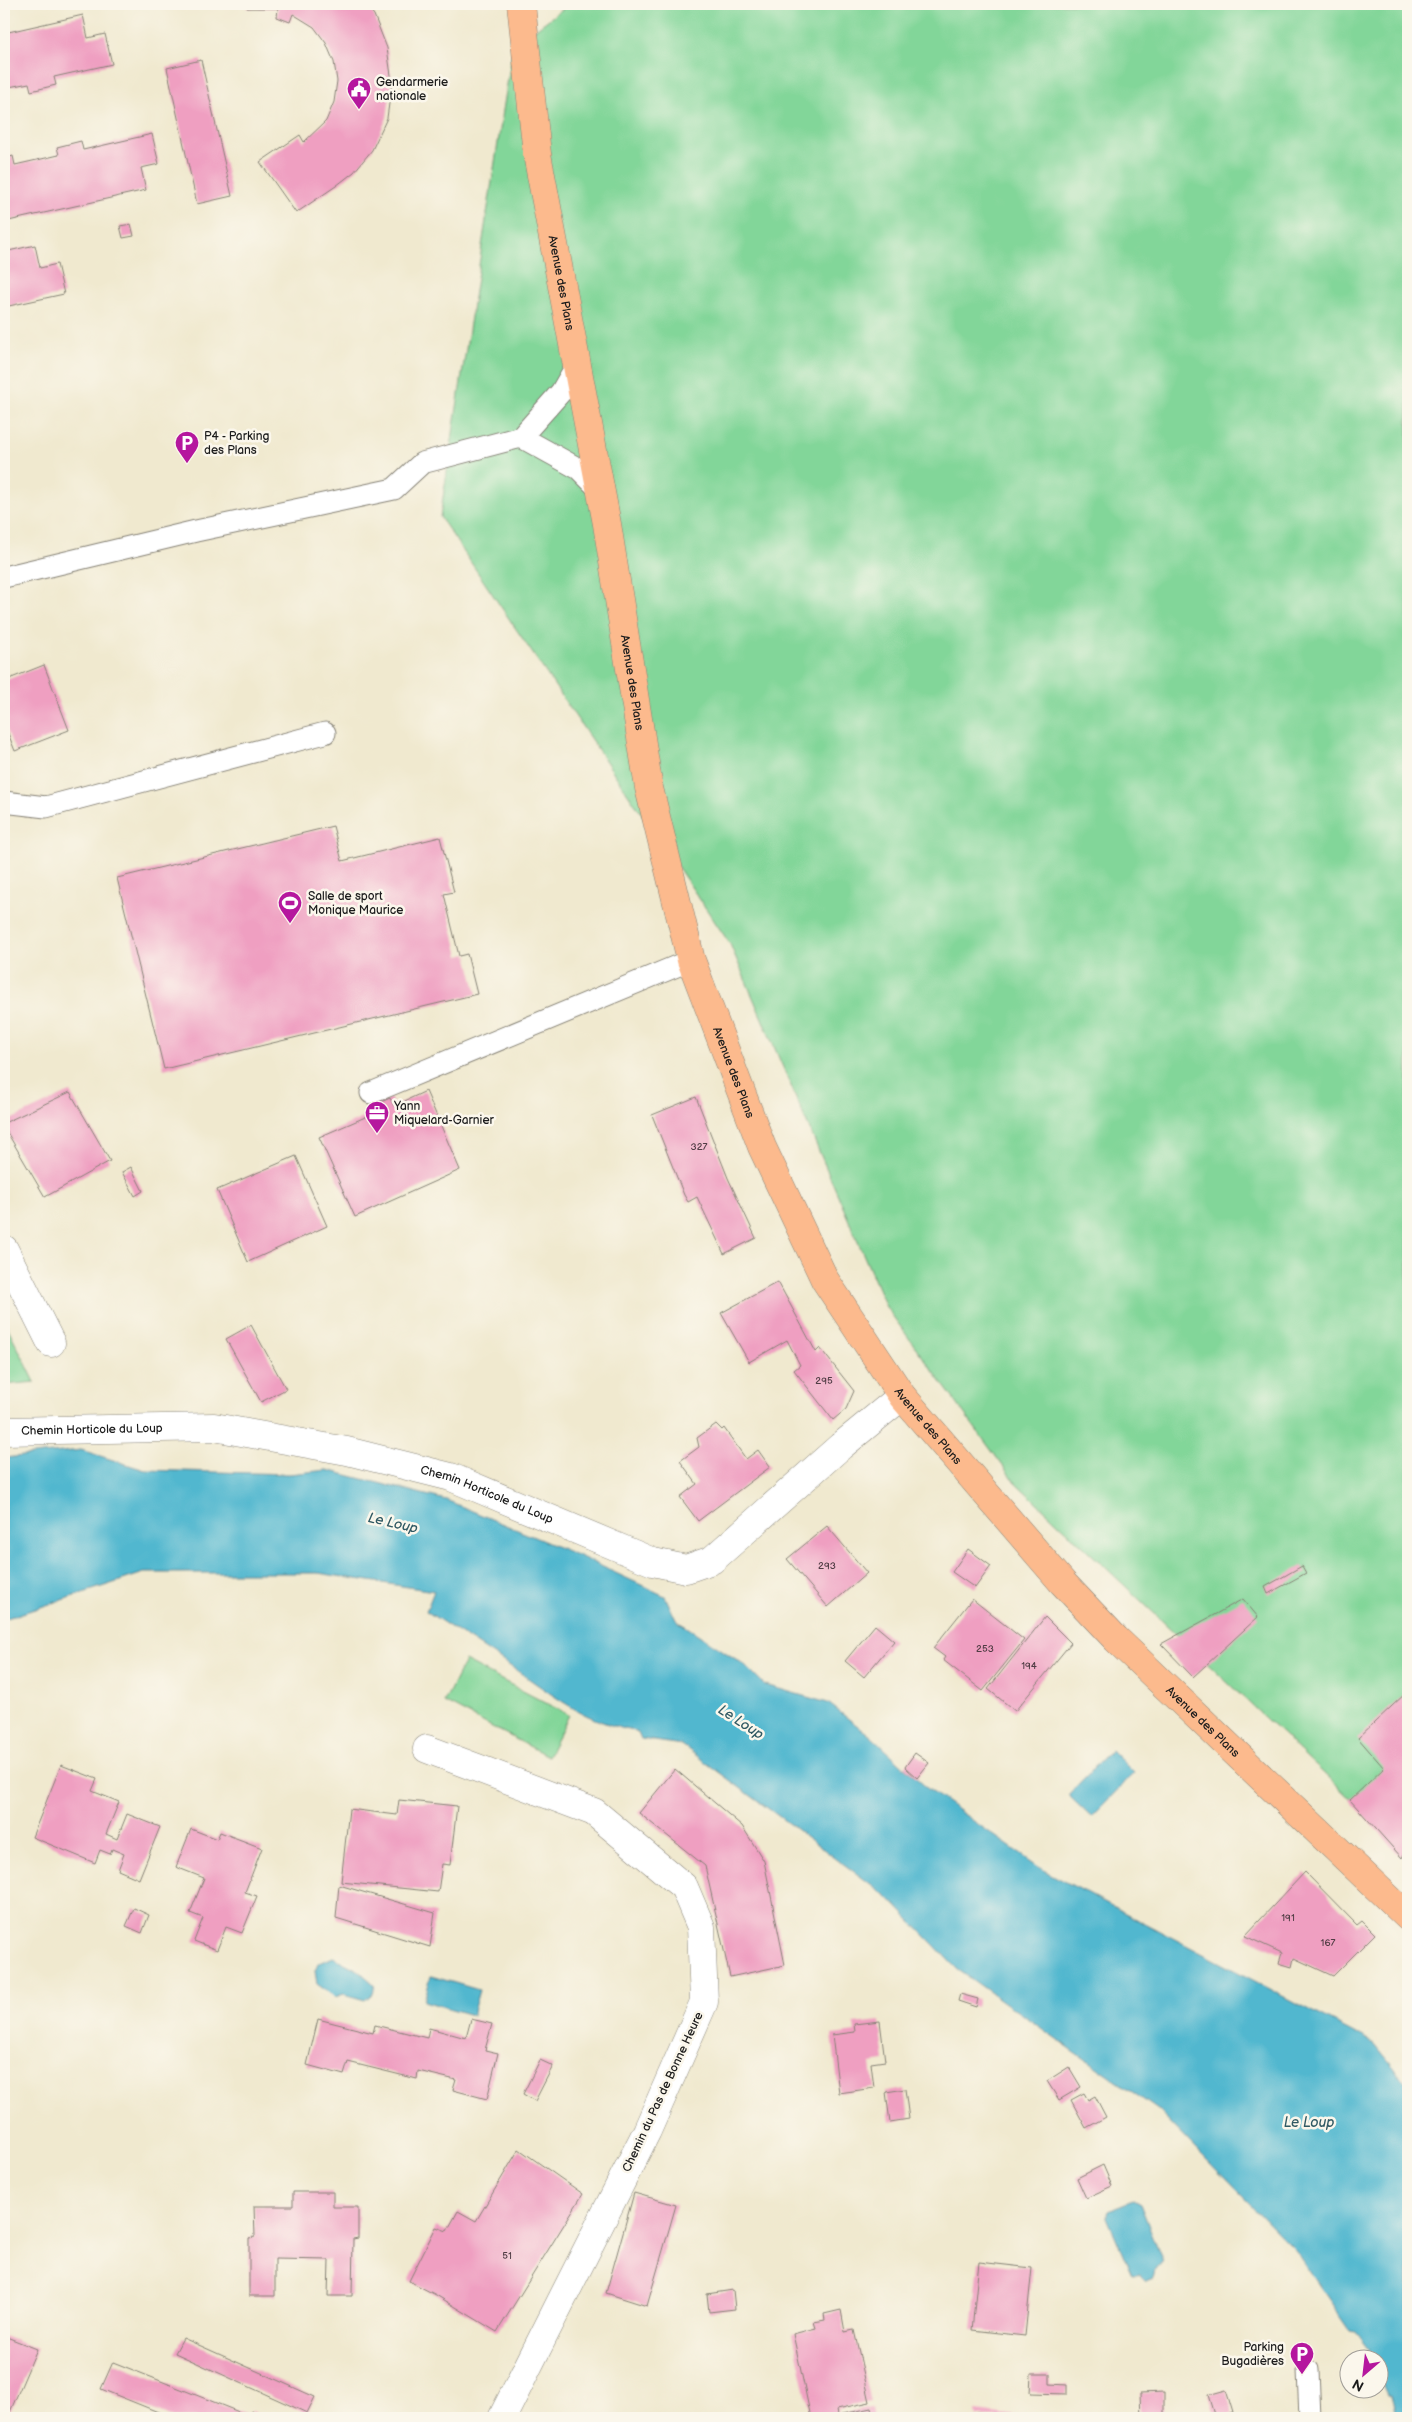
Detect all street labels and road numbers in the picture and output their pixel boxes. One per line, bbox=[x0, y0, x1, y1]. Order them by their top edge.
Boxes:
street label: Avenue des Plans bbox=[545, 234, 578, 332]
street label: Avenue des Plans bbox=[617, 634, 647, 731]
street label: Avenue des Plans bbox=[710, 1025, 758, 1120]
street label: Avenue des Plans bbox=[891, 1385, 965, 1468]
street label: Chemin Horticole du Loup bbox=[21, 1420, 163, 1438]
street label: Chemin Horticole du Loup bbox=[419, 1462, 556, 1527]
street label: Avenue des Plans bbox=[1163, 1683, 1243, 1760]
street label: Chemin du Pas de Bonne Heure bbox=[619, 2010, 707, 2174]

